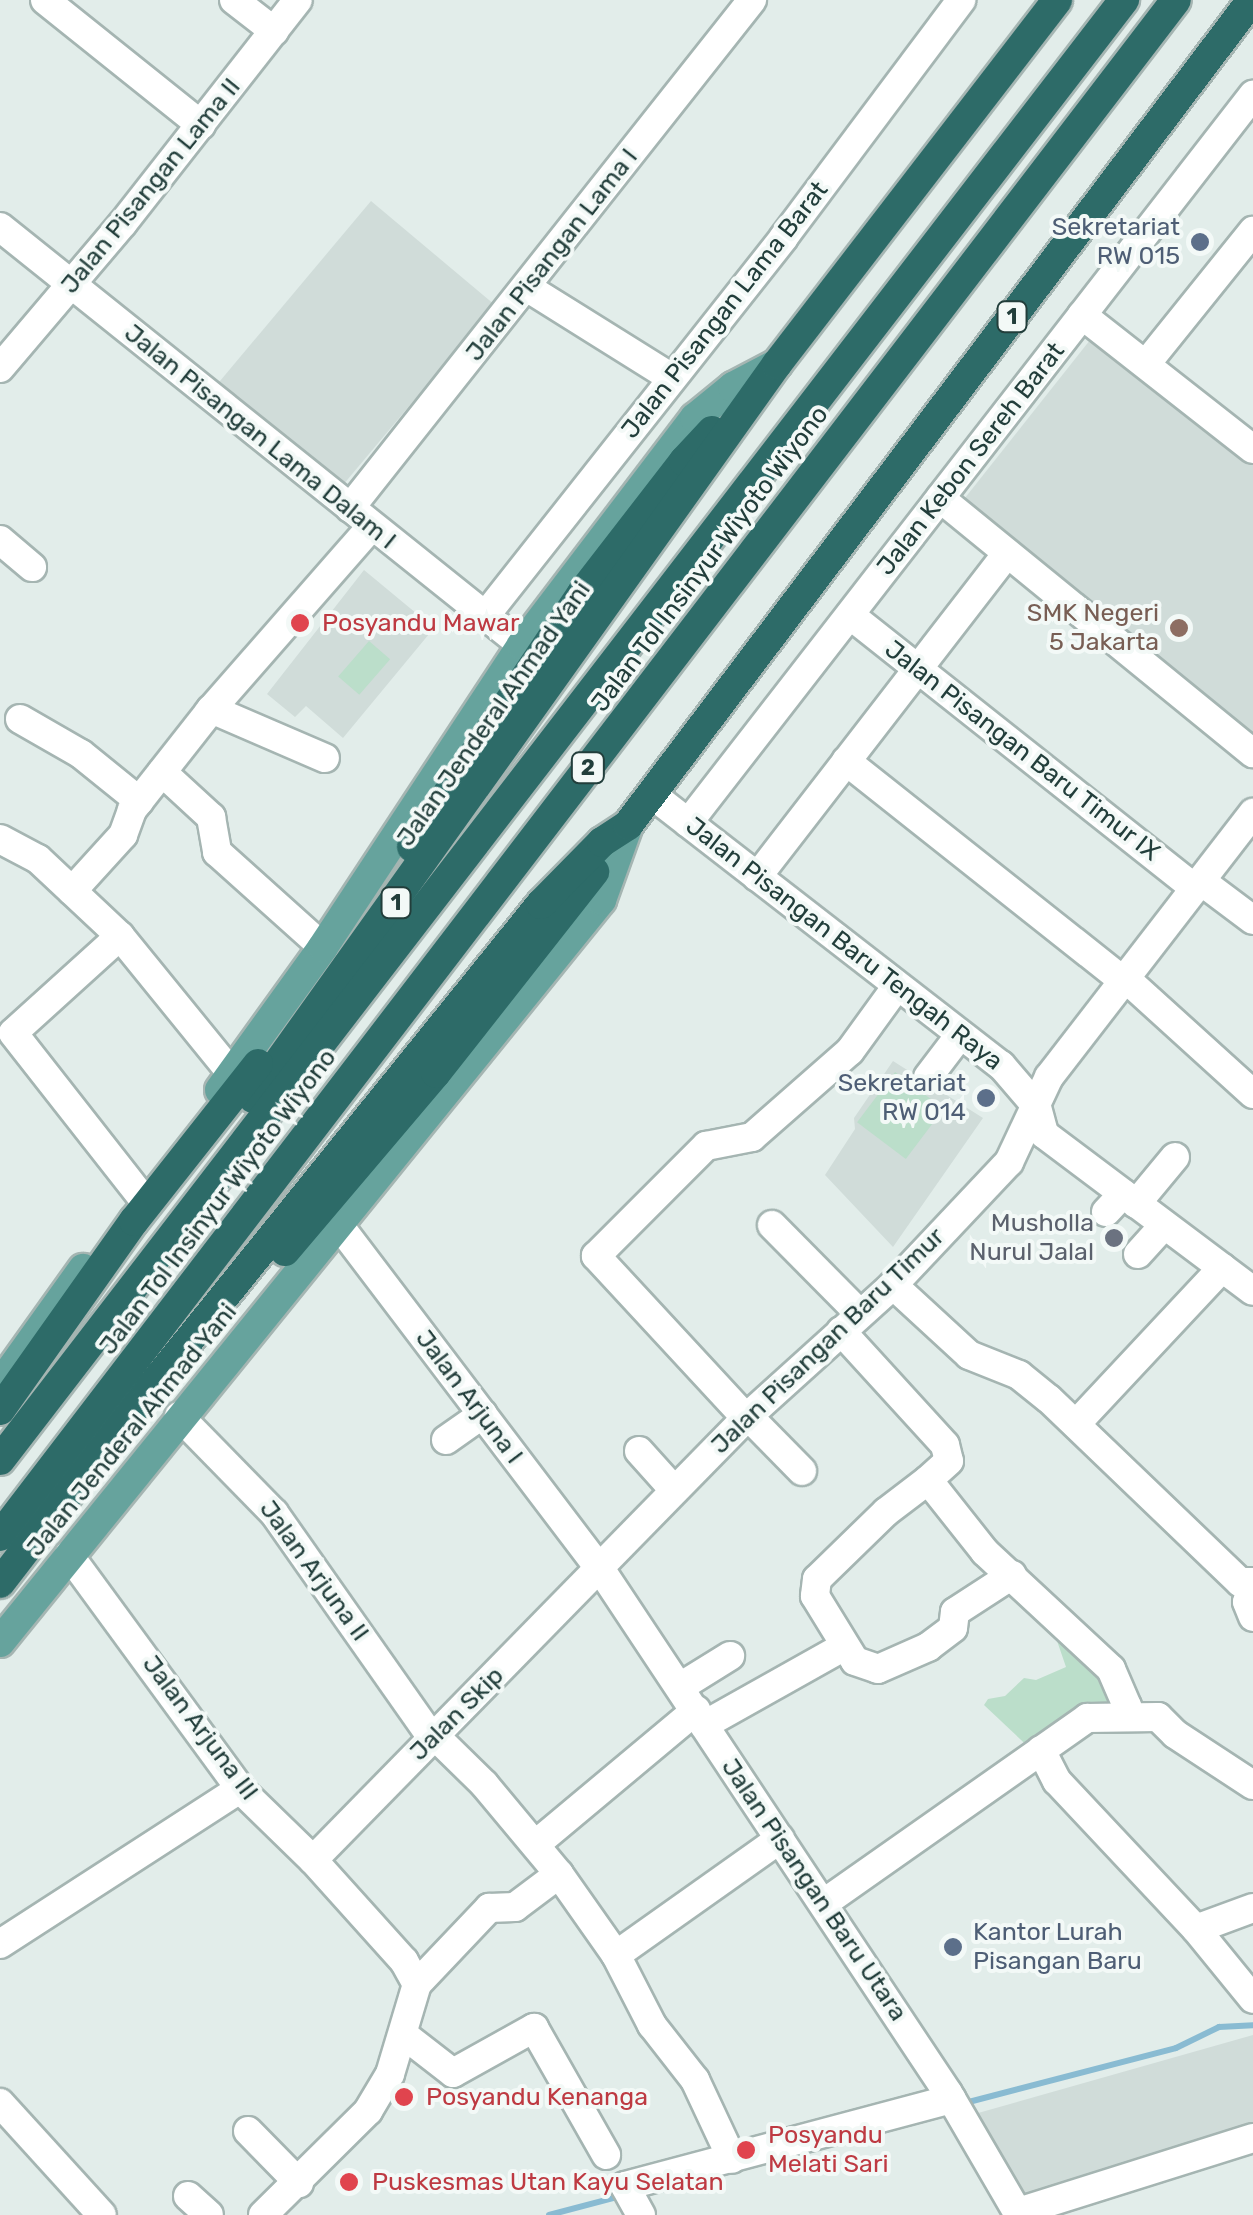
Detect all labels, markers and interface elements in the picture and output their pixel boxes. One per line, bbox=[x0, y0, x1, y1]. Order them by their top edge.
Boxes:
street label: Jalan Pisangan Lama II bbox=[55, 72, 247, 300]
street label: Jalan Pisangan Lama I bbox=[460, 143, 644, 367]
street label: Jalan Pisangan Lama Barat bbox=[615, 176, 835, 444]
place label: Sekretariat RW 015 bbox=[1052, 213, 1180, 272]
marker: Sekretariat RW 015 bbox=[1189, 231, 1211, 253]
road number: 1 bbox=[994, 300, 1030, 334]
street label: Jalan Pisangan Lama Dalam I bbox=[118, 318, 402, 556]
street label: Jalan Kebon Sereh Barat bbox=[871, 337, 1071, 581]
street label: Jalan Tol Insinyur Wiyoto Wiyono bbox=[585, 400, 835, 718]
street label: Jalan Jenderal Ahmad Yani bbox=[391, 575, 597, 853]
place label: SMK Negeri 5 Jakarta bbox=[1027, 599, 1159, 658]
place label: Posyandu Mawar bbox=[322, 608, 519, 638]
marker: Posyandu Mawar bbox=[287, 610, 313, 636]
marker: SMK Negeri 5 Jakarta bbox=[1168, 617, 1190, 639]
street label: Jalan Pisangan Baru Timur IX bbox=[878, 634, 1166, 868]
road number: 2 bbox=[570, 751, 606, 785]
street label: Jalan Pisangan Baru Tengah Raya bbox=[680, 811, 1008, 1077]
road number: 1 bbox=[378, 886, 414, 920]
street label: Jalan Tol Insinyur Wiyoto Wiyono bbox=[93, 1043, 343, 1361]
place label: Sekretariat RW 014 bbox=[838, 1069, 966, 1128]
marker: Sekretariat RW 014 bbox=[975, 1087, 997, 1109]
place label: Musholla Nurul Jalal bbox=[969, 1209, 1094, 1268]
street label: Jalan Pisangan Baru Timur bbox=[705, 1222, 951, 1460]
marker: Musholla Nurul Jalal bbox=[1103, 1227, 1125, 1249]
street label: Jalan Jenderal Ahmad Yani bbox=[20, 1297, 244, 1563]
street label: Jalan Arjuna I bbox=[409, 1324, 529, 1470]
street label: Jalan Arjuna II bbox=[253, 1495, 375, 1647]
street label: Jalan Arjuna III bbox=[136, 1650, 264, 1806]
street label: Jalan Skip bbox=[404, 1661, 510, 1767]
street label: Jalan Pisangan Baru Utara bbox=[715, 1753, 913, 2027]
place label: Kantor Lurah Pisangan Baru bbox=[973, 1918, 1142, 1977]
marker: Kantor Lurah Pisangan Baru bbox=[942, 1936, 964, 1958]
place label: Posyandu Kenanga bbox=[426, 2082, 648, 2112]
marker: Posyandu Kenanga bbox=[391, 2084, 417, 2110]
place label: Posyandu Melati Sari bbox=[768, 2121, 888, 2180]
marker: Posyandu Melati Sari bbox=[733, 2137, 759, 2163]
place label: Puskesmas Utan Kayu Selatan bbox=[372, 2167, 724, 2197]
marker: Puskesmas Utan Kayu Selatan bbox=[336, 2169, 362, 2195]

